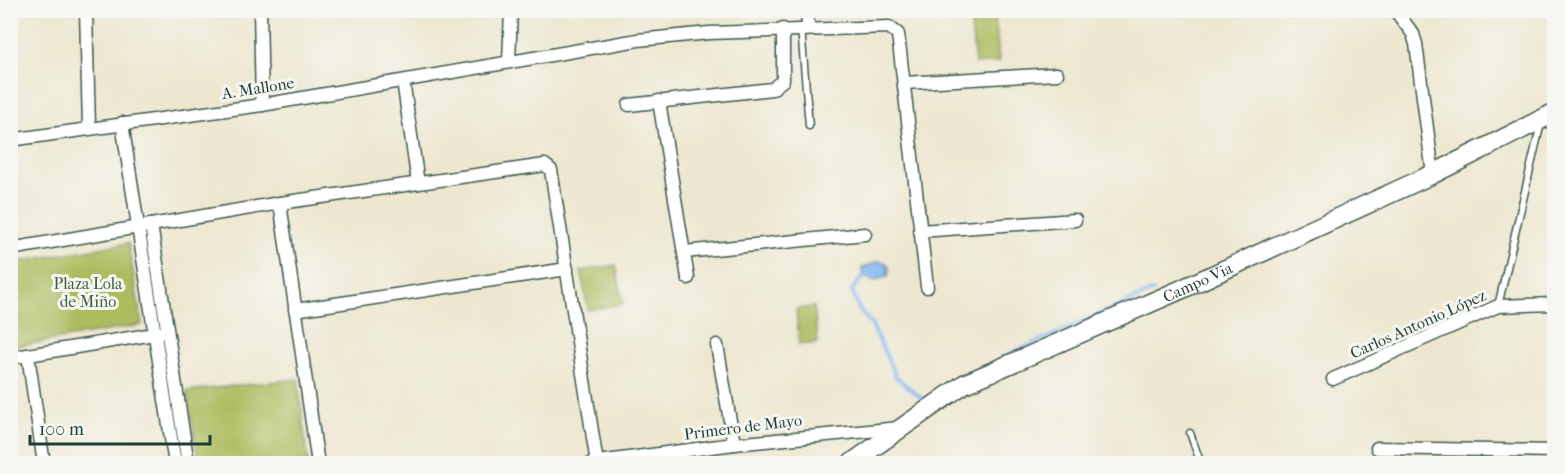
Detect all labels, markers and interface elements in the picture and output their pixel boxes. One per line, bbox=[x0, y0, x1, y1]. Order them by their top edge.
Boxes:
street label: A. Mallone bbox=[219, 73, 296, 103]
street label: Campo Via bbox=[1160, 258, 1236, 306]
park label: Plaza Lola de Miño bbox=[54, 274, 123, 311]
street label: Carlos Antonio López bbox=[1347, 285, 1489, 363]
scale bar bbox=[30, 408, 210, 446]
street label: Primero de Mayo bbox=[683, 410, 803, 444]
text: 100 m bbox=[39, 419, 84, 440]

